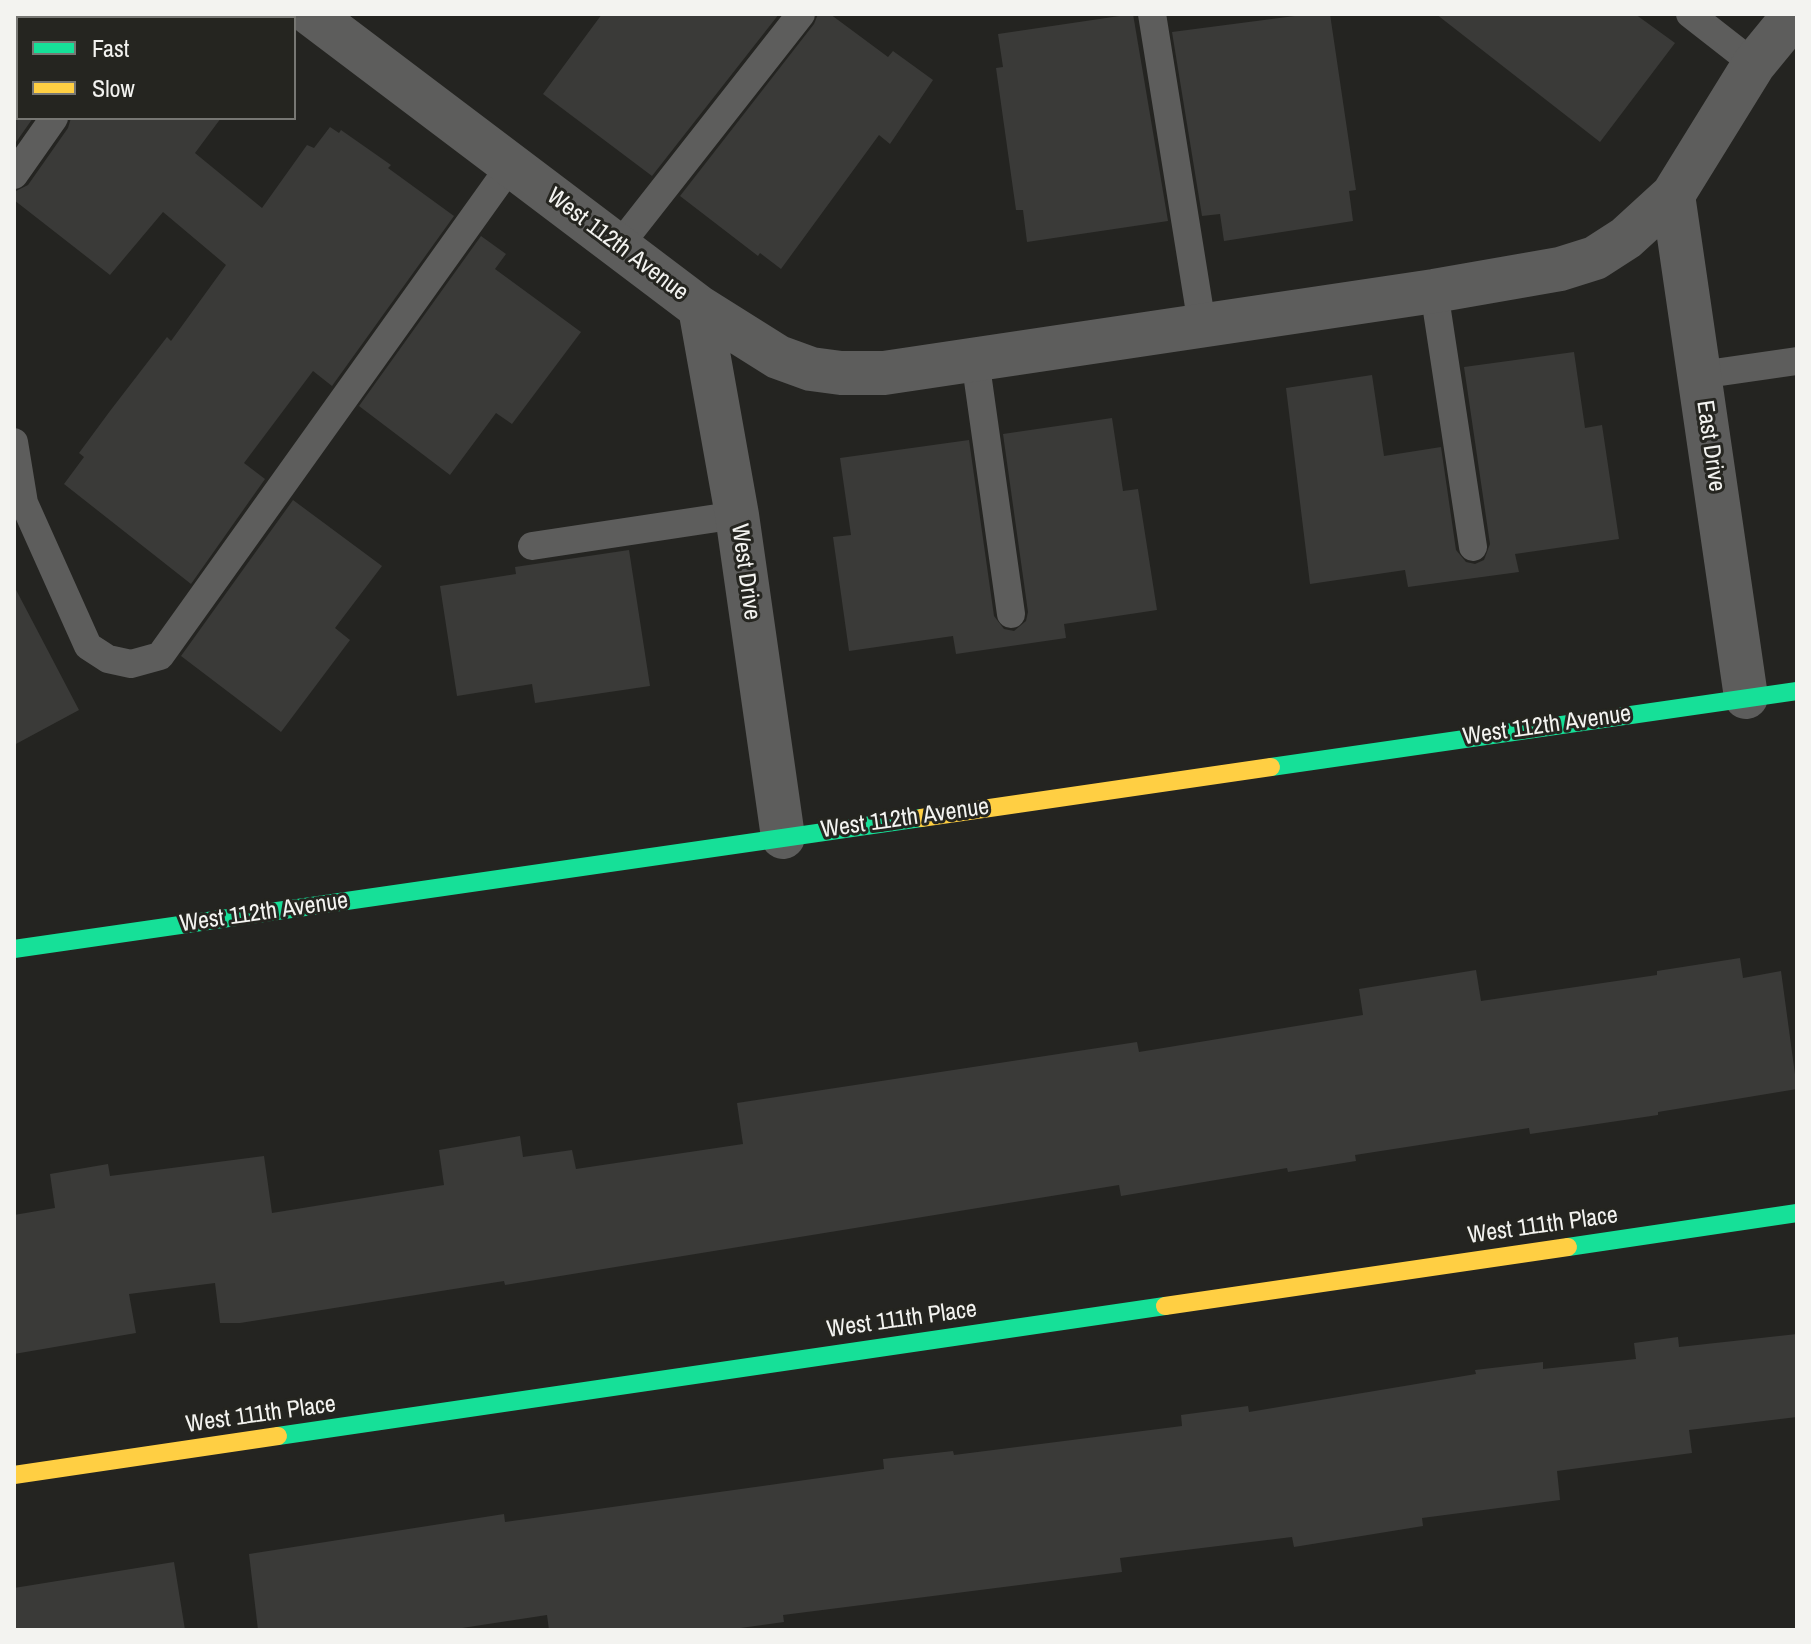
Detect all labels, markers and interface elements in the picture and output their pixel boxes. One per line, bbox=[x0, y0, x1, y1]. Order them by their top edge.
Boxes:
legend bbox=[16, 16, 296, 120]
text: Fast bbox=[92, 32, 129, 64]
text: Slow bbox=[92, 72, 135, 104]
street label: West 112th Avenue bbox=[541, 182, 693, 308]
street label: East Drive bbox=[1689, 399, 1731, 493]
street label: West Drive bbox=[724, 522, 766, 622]
street label: West 112th Avenue bbox=[1461, 700, 1633, 752]
street label: West 112th Avenue bbox=[819, 793, 991, 845]
street label: West 112th Avenue bbox=[178, 887, 350, 939]
street label: West 111th Place bbox=[1466, 1201, 1620, 1251]
street label: West 111th Place bbox=[825, 1295, 979, 1345]
street label: West 111th Place bbox=[184, 1390, 338, 1440]

